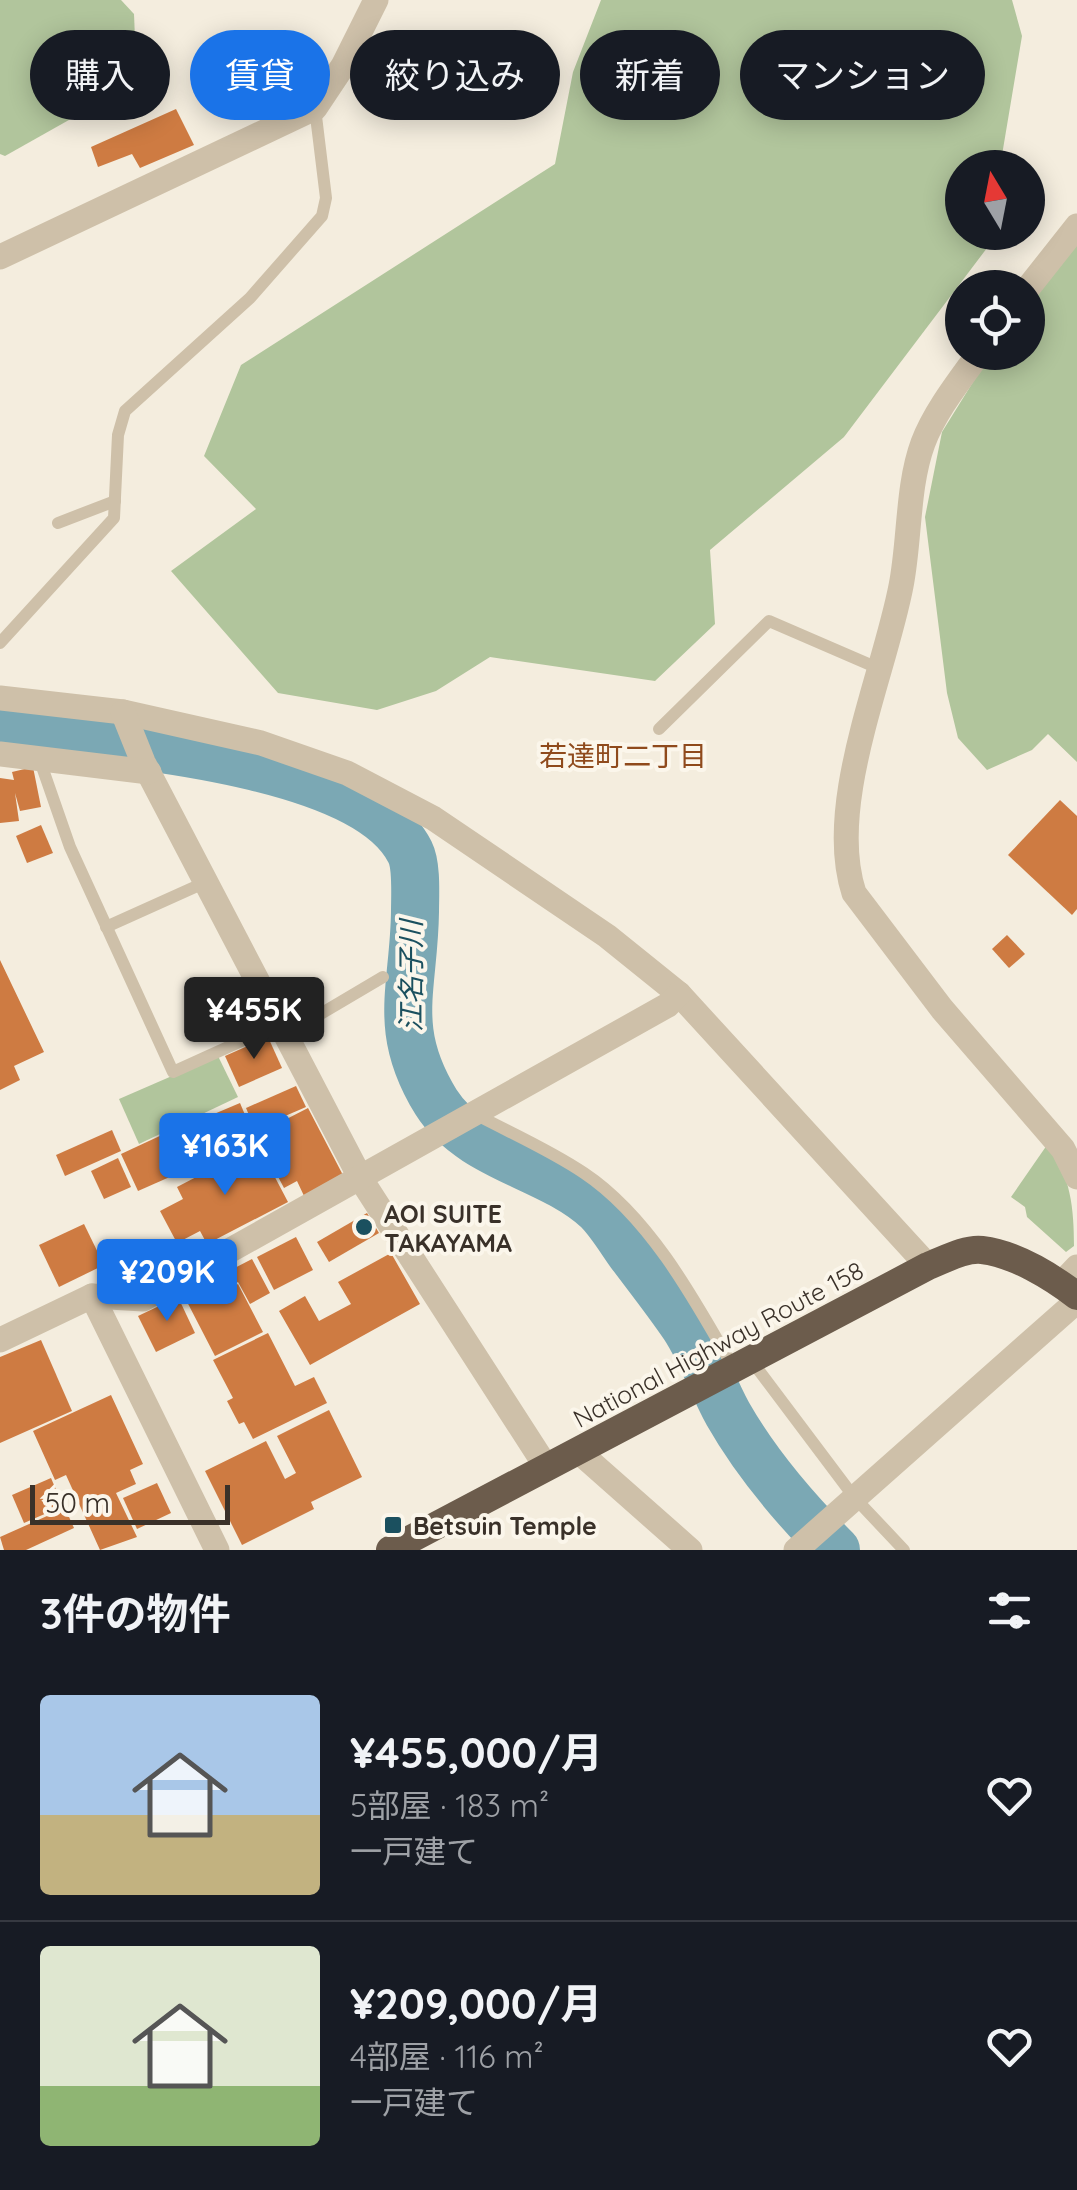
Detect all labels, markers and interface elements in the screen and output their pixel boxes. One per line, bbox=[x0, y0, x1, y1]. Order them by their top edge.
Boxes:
chip: 購入 bbox=[30, 30, 170, 120]
chip: 賃貸 bbox=[190, 30, 330, 120]
chip: 絞り込み bbox=[350, 30, 560, 120]
chip: 新着 bbox=[580, 30, 720, 120]
chip: マンション bbox=[740, 30, 985, 120]
north arrow bbox=[945, 150, 1045, 250]
map controls bbox=[945, 150, 1045, 370]
button: locate bbox=[945, 270, 1045, 370]
district label: 若達町二丁目 bbox=[539, 738, 707, 773]
water label: 江名子川 bbox=[393, 917, 428, 1032]
pin: ¥455K bbox=[184, 977, 324, 1062]
text: ¥455K bbox=[206, 989, 302, 1029]
pin: ¥163K bbox=[155, 1113, 295, 1198]
text: ¥163K bbox=[181, 1125, 269, 1165]
place label: AOI SUITE TAKAYAMA bbox=[384, 1198, 512, 1258]
marker: AOI SUITE TAKAYAMA bbox=[353, 1216, 375, 1238]
pin: ¥209K bbox=[97, 1239, 237, 1324]
text: ¥209K bbox=[119, 1251, 215, 1291]
street label: National Highway Route 158 bbox=[568, 1254, 868, 1434]
scale bar bbox=[30, 1480, 230, 1524]
text: 50 m bbox=[45, 1485, 110, 1520]
place label: Betsuin Temple bbox=[413, 1510, 597, 1541]
marker: Betsuin Temple bbox=[382, 1514, 404, 1536]
icon: filters bbox=[982, 1583, 1037, 1638]
text: 3件の物件 bbox=[40, 1587, 231, 1640]
text: ¥455,000/月 bbox=[350, 1726, 603, 1779]
icon: home bbox=[120, 1735, 240, 1855]
icon: heart bbox=[982, 1768, 1037, 1823]
text: 5部屋 · 183 m² bbox=[350, 1785, 549, 1825]
text: 一戸建て bbox=[350, 1831, 478, 1871]
text: ¥209,000/月 bbox=[350, 1977, 603, 2030]
icon: home bbox=[120, 1986, 240, 2106]
icon: heart bbox=[982, 2019, 1037, 2074]
text: 4部屋 · 116 m² bbox=[350, 2036, 544, 2076]
text: 一戸建て bbox=[350, 2082, 478, 2122]

